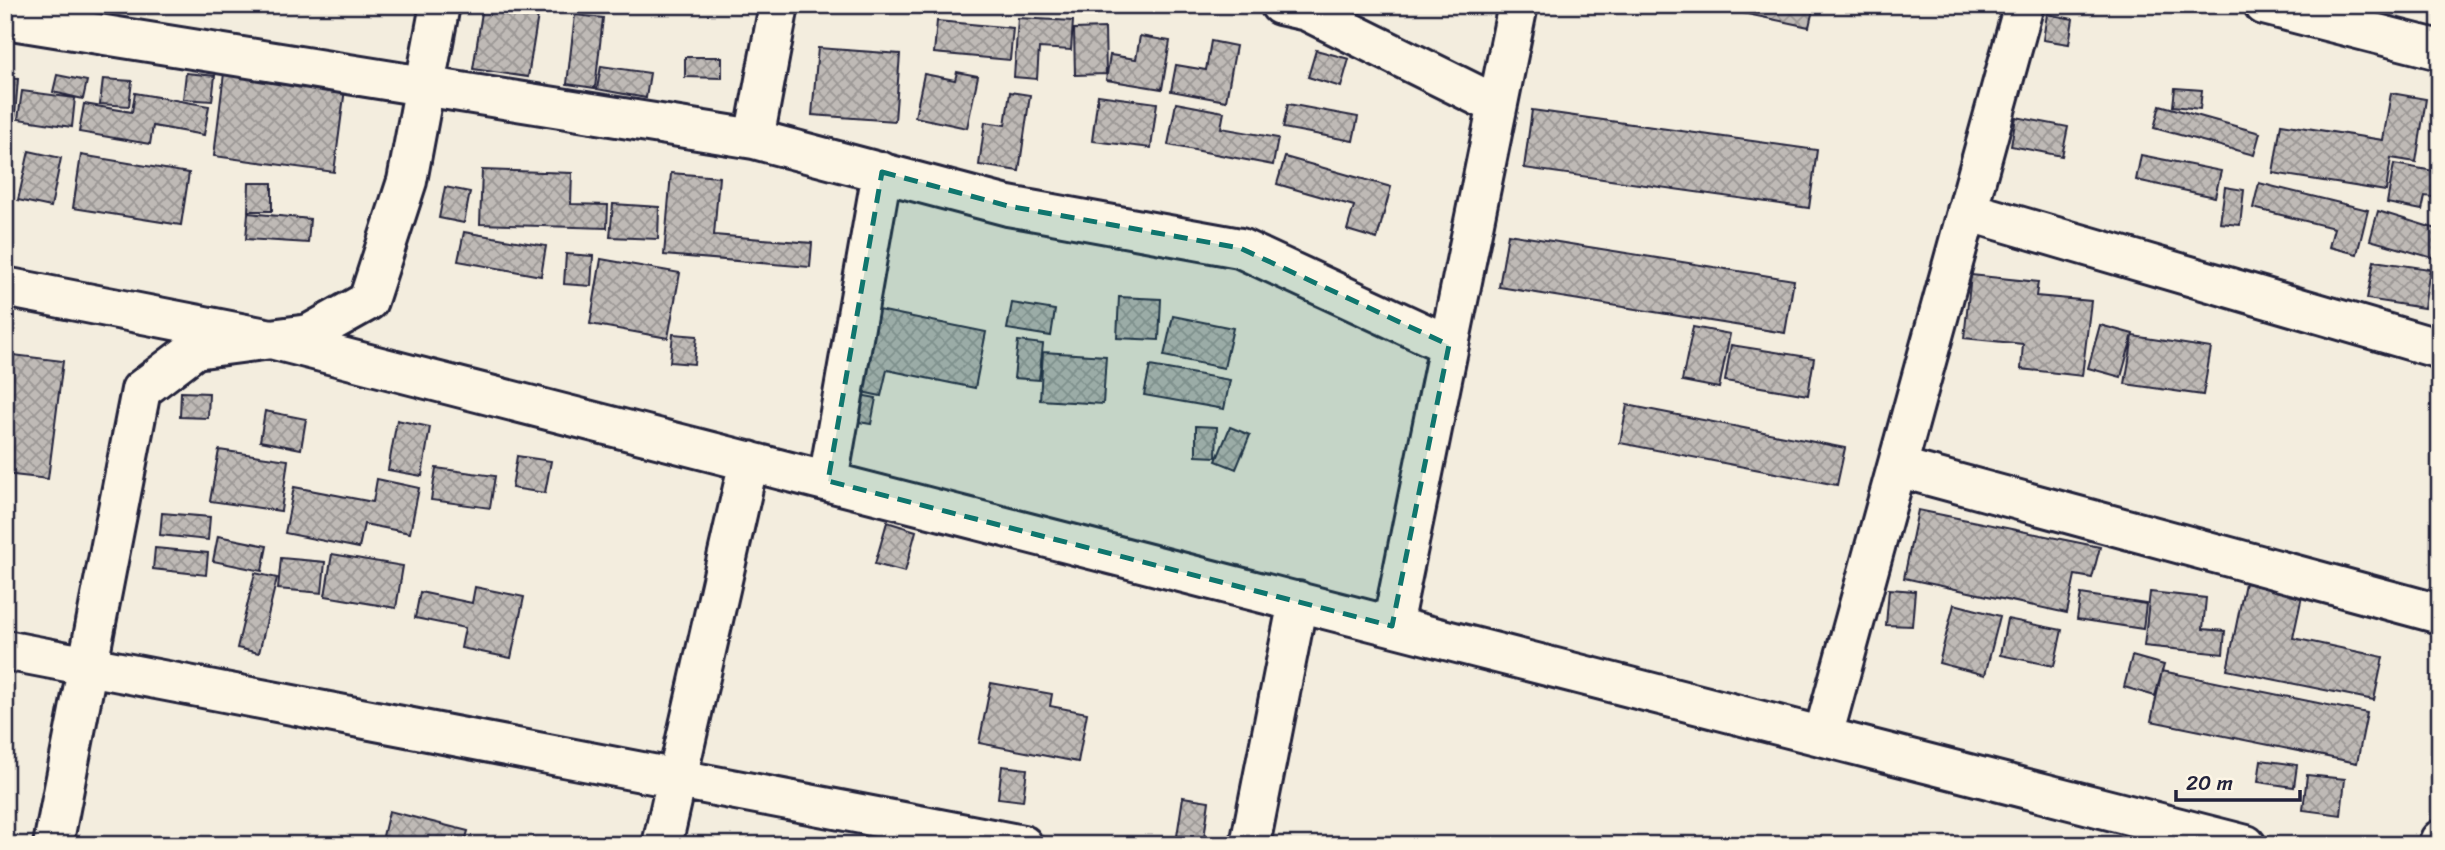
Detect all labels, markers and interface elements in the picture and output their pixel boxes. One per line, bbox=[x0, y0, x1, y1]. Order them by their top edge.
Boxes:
scale bar bbox=[2176, 759, 2300, 803]
text: 20 m bbox=[2186, 764, 2233, 802]

